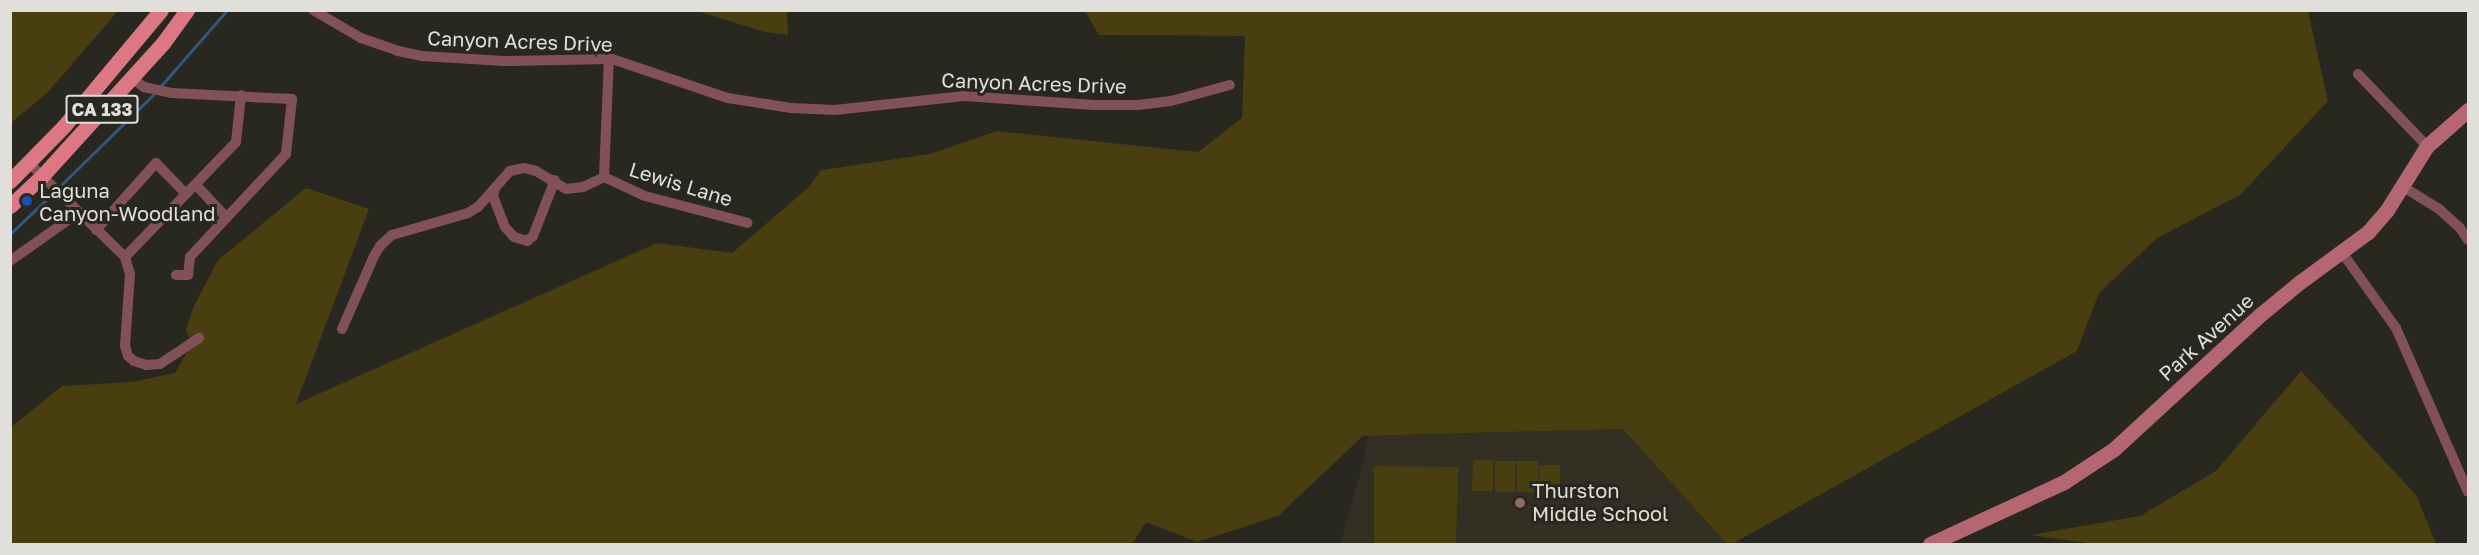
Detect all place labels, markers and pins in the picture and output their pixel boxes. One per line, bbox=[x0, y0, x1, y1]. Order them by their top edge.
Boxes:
place label: Laguna Canyon-Woodland bbox=[39, 178, 215, 225]
marker: Laguna Canyon-Woodland bbox=[20, 194, 34, 208]
place label: Thurston Middle School bbox=[1532, 479, 1668, 526]
marker: Thurston Middle School bbox=[1513, 496, 1527, 510]

